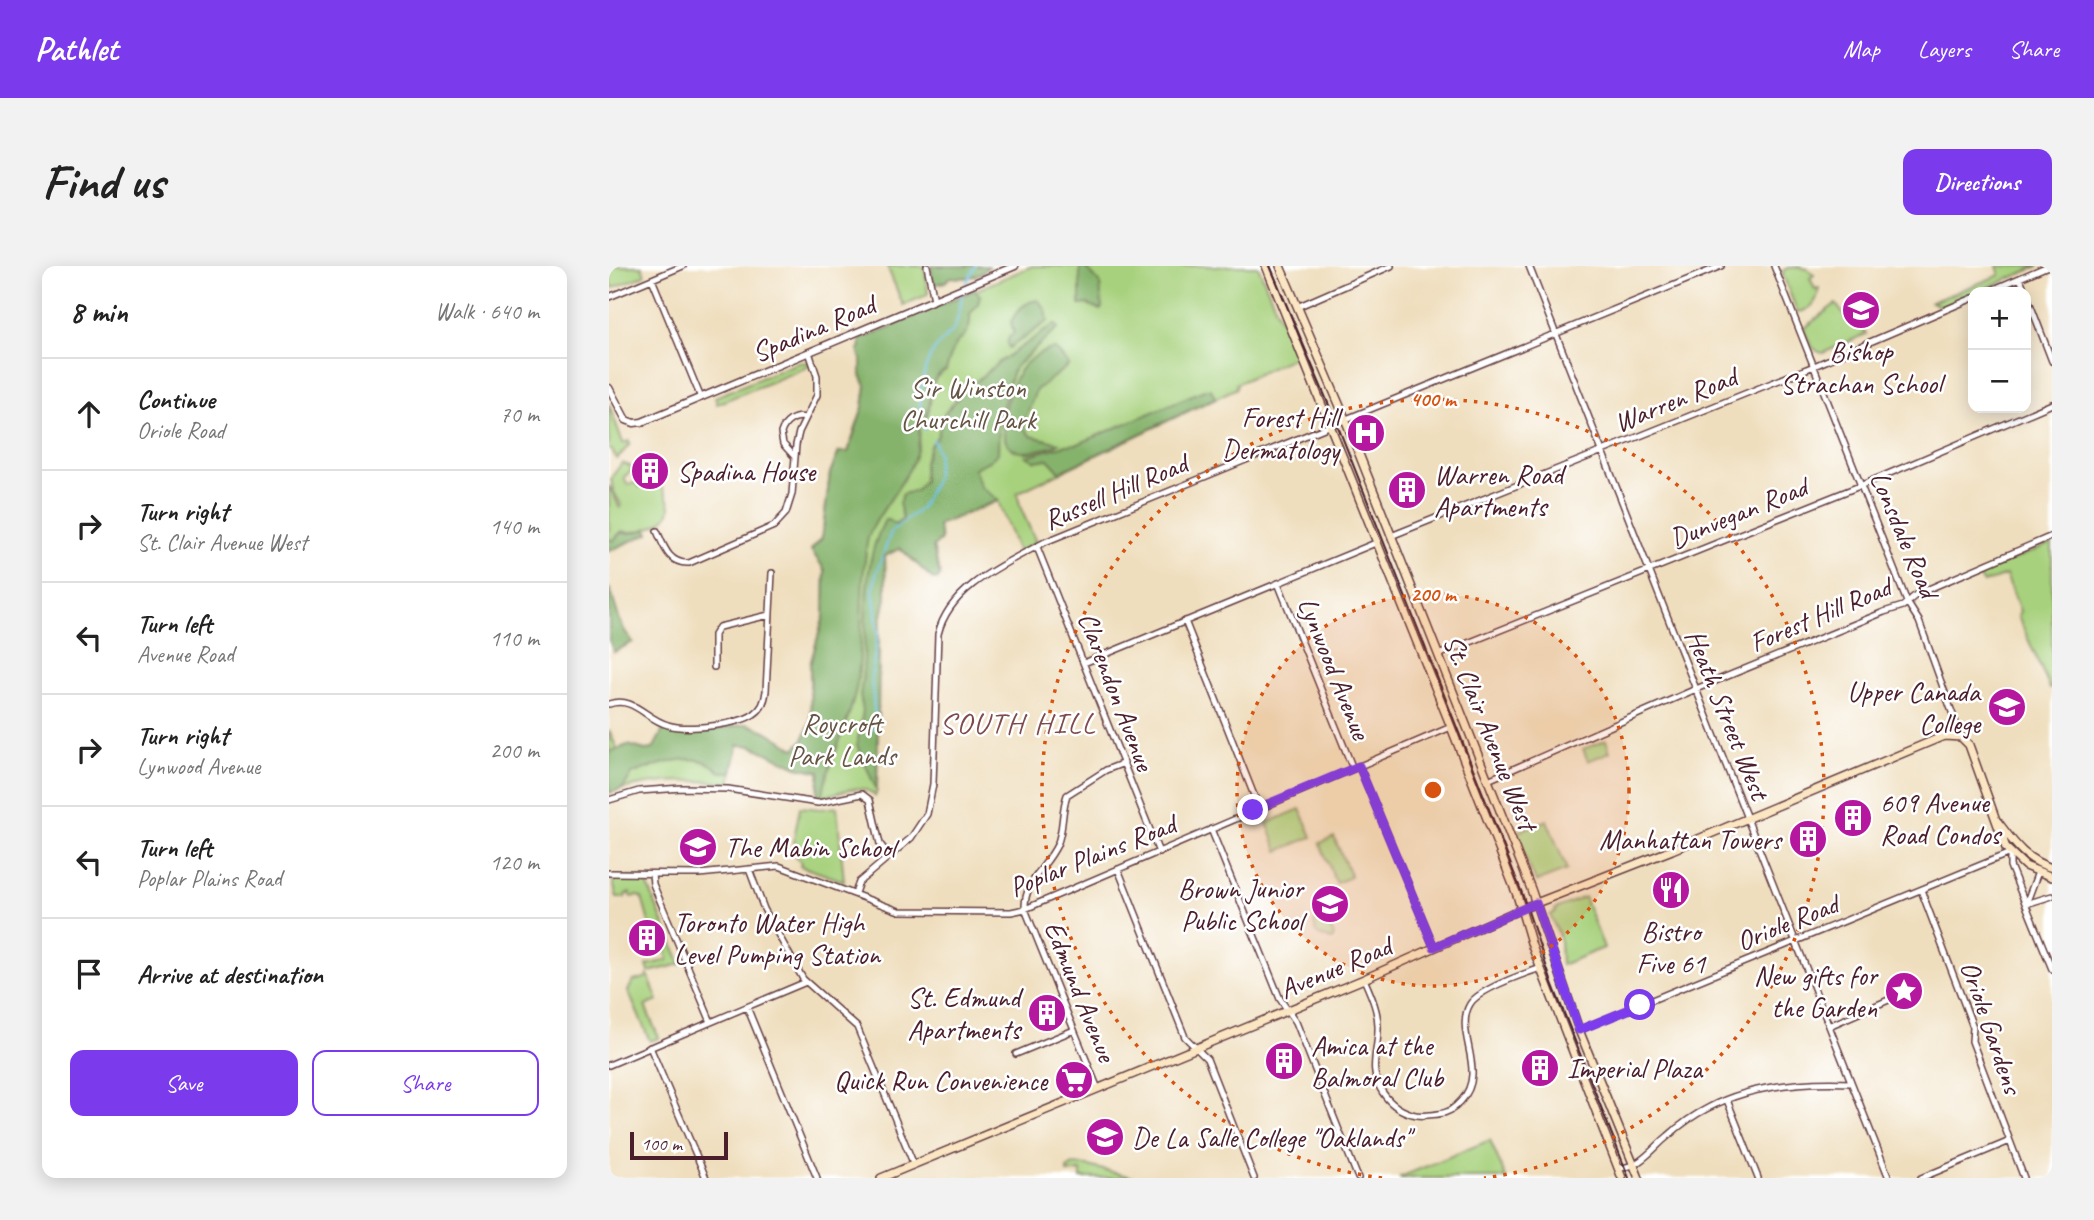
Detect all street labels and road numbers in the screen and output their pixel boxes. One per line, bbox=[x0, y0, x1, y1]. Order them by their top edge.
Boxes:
street label: Spadina Road bbox=[746, 285, 884, 370]
street label: Warren Road bbox=[1609, 358, 1745, 440]
street label: Russell Hill Road bbox=[1038, 444, 1196, 537]
street label: Lonsdale Road bbox=[1862, 466, 1948, 606]
street label: Dunvegan Road bbox=[1664, 468, 1816, 556]
street label: Forest Hill Road bbox=[1744, 567, 1900, 660]
street label: Lynwood Avenue bbox=[1290, 592, 1380, 746]
street label: Clarendon Avenue bbox=[1070, 607, 1163, 777]
street label: Heath Street West bbox=[1678, 624, 1779, 807]
street label: St. Clair Avenue West bbox=[1435, 630, 1547, 838]
street label: Poplar Plains Road bbox=[1004, 805, 1184, 905]
street label: Oriole Road bbox=[1731, 885, 1847, 959]
street label: Edmund Avenue bbox=[1037, 916, 1125, 1068]
street label: Avenue Road bbox=[1274, 927, 1400, 1007]
street label: Oriole Gardens bbox=[1953, 956, 2031, 1100]

